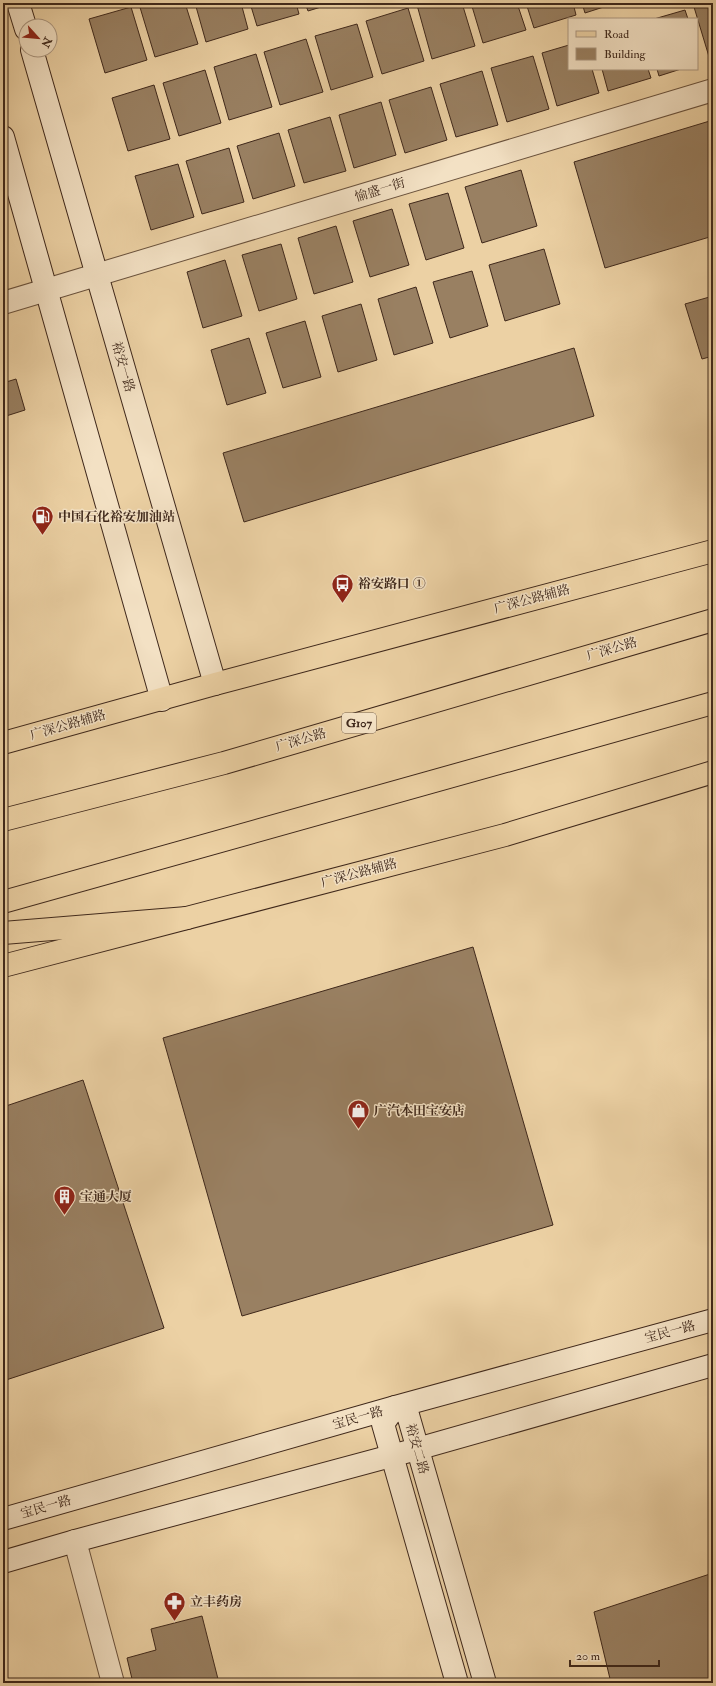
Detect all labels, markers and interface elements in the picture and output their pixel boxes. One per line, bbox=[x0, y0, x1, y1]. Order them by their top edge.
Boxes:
north arrow bbox=[18, 18, 58, 58]
legend bbox=[568, 18, 698, 70]
text: Road bbox=[604, 27, 629, 42]
text: N bbox=[38, 34, 55, 51]
text: Building bbox=[604, 47, 647, 62]
street label: 愉盛一街 bbox=[353, 175, 407, 205]
street label: 裕安一路 bbox=[108, 340, 138, 394]
fuel station icon: 中国石化裕安加油站 bbox=[30, 504, 56, 537]
place label: 中国石化裕安加油站 bbox=[58, 509, 175, 525]
bus stop icon: 裕安路口 ① bbox=[330, 571, 356, 604]
place label: 裕安路口 ① bbox=[358, 576, 426, 592]
street label: 广深公路辅路 bbox=[492, 581, 572, 617]
street label: 广深公路 bbox=[585, 634, 639, 664]
street label: 广深公路辅路 bbox=[28, 707, 108, 743]
road number: G107 bbox=[342, 713, 376, 733]
street label: 广深公路 bbox=[274, 725, 328, 755]
street label: 广深公路辅路 bbox=[319, 855, 399, 891]
shop icon: 广汽本田宝安店 bbox=[345, 1098, 371, 1131]
place label: 广汽本田宝安店 bbox=[374, 1103, 465, 1119]
building icon: 宝通大厦 bbox=[52, 1184, 78, 1217]
place label: 宝通大厦 bbox=[80, 1189, 132, 1205]
street label: 宝民一路 bbox=[643, 1318, 697, 1346]
street label: 宝民一路 bbox=[331, 1403, 385, 1433]
street label: 裕安二路 bbox=[402, 1422, 432, 1476]
street label: 宝民一路 bbox=[19, 1492, 73, 1522]
pharmacy icon: 立丰药房 bbox=[161, 1589, 187, 1622]
place label: 立丰药房 bbox=[190, 1594, 242, 1610]
scale bar bbox=[570, 1642, 659, 1668]
text: 20 m bbox=[576, 1649, 601, 1664]

